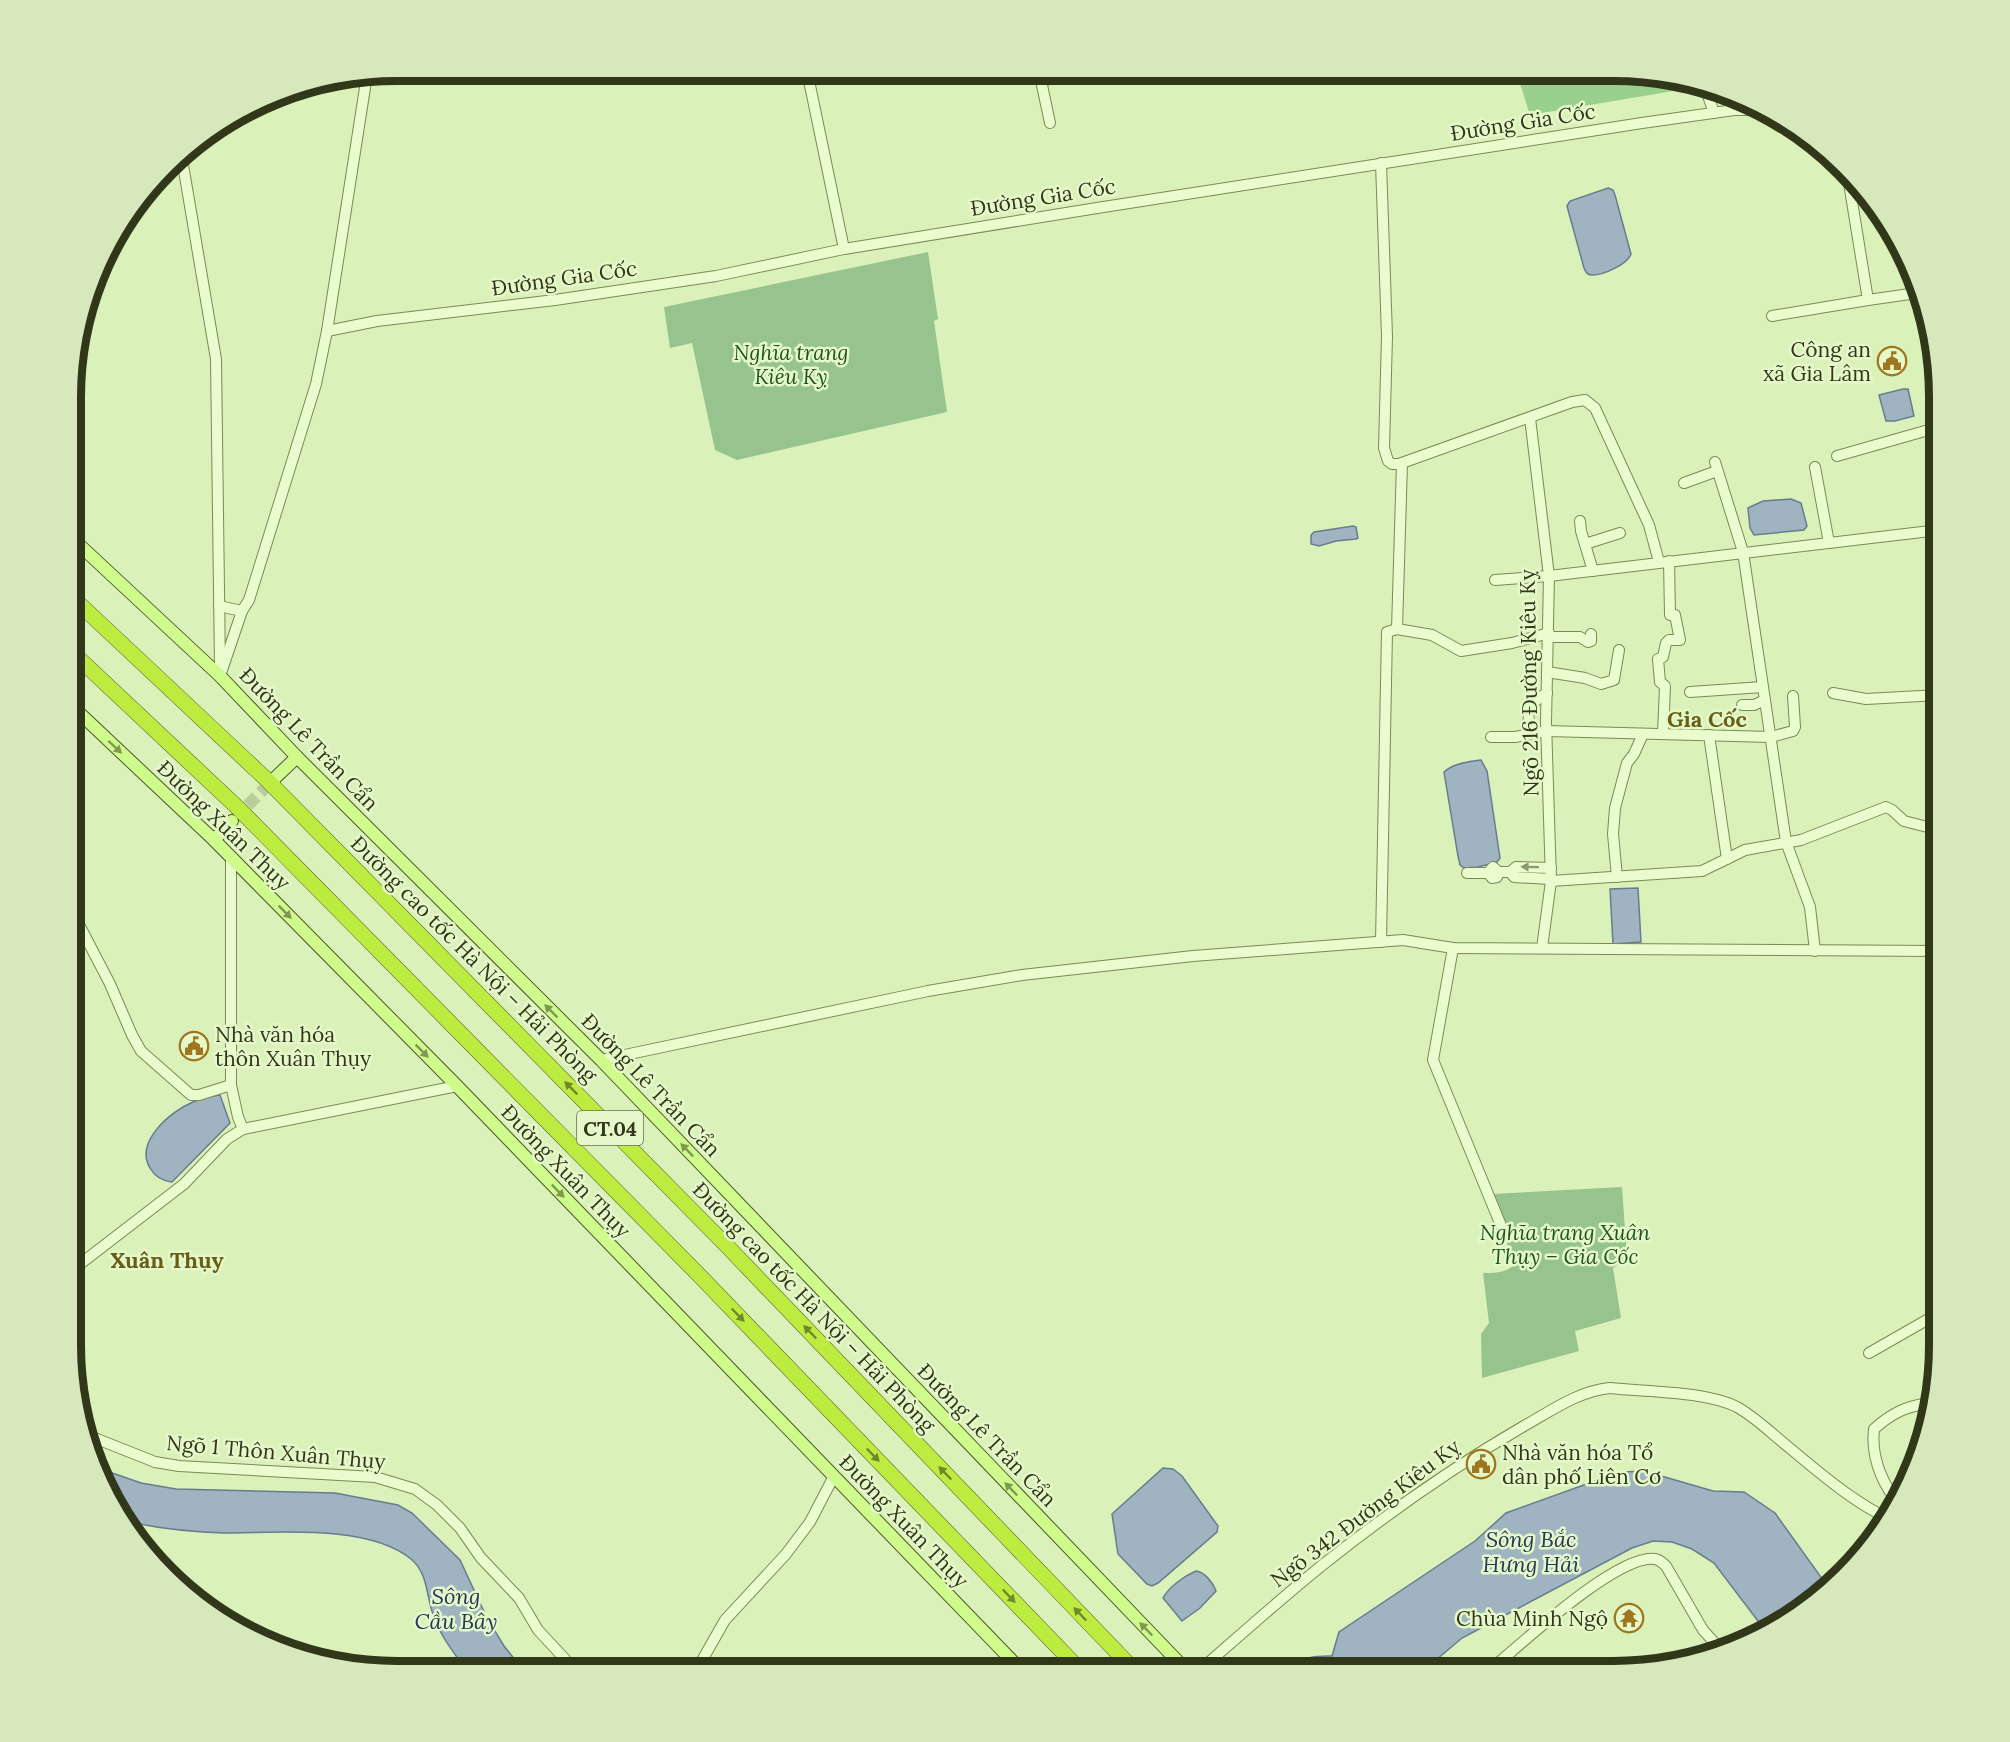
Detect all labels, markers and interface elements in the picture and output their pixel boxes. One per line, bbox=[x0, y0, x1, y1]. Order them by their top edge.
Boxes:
street label: Đường Gia Cốc bbox=[1448, 97, 1598, 147]
street label: Đường Gia Cốc bbox=[968, 172, 1118, 222]
street label: Đường Gia Cốc bbox=[489, 254, 639, 302]
place label: Công an xã Gia Lâm bbox=[1763, 336, 1871, 387]
park label: Nghĩa trang Kiêu Kỵ bbox=[734, 339, 848, 390]
public building icon: Công an xã Gia Lâm bbox=[1876, 345, 1908, 377]
street label: Ngõ 216 Đường Kiêu Kỵ bbox=[1514, 569, 1544, 797]
street label: Đường Lê Trần Cẩn bbox=[234, 662, 385, 817]
district label: Gia Cốc bbox=[1667, 705, 1748, 733]
one-way arrow bbox=[108, 740, 122, 754]
street label: Đường Xuân Thụy bbox=[152, 754, 296, 896]
street label: Đường cao tốc Hà Nội – Hải Phòng bbox=[345, 830, 603, 1088]
one-way arrow bbox=[1520, 862, 1539, 872]
one-way arrow bbox=[278, 905, 292, 919]
one-way arrow bbox=[545, 1004, 559, 1018]
street label: Đường Lê Trần Cẩn bbox=[576, 1008, 727, 1163]
place label: Nhà văn hóa thôn Xuân Thụy bbox=[215, 1021, 371, 1072]
public building icon: Nhà văn hóa thôn Xuân Thụy bbox=[178, 1030, 210, 1062]
one-way arrow bbox=[415, 1044, 429, 1058]
one-way arrow bbox=[564, 1081, 578, 1095]
street label: Đường Xuân Thụy bbox=[495, 1099, 637, 1243]
road number: CT.04 bbox=[577, 1111, 643, 1145]
one-way arrow bbox=[681, 1144, 695, 1158]
street label: Đường cao tốc Hà Nội – Hải Phòng bbox=[687, 1176, 941, 1438]
one-way arrow bbox=[551, 1184, 565, 1199]
park label: Nghĩa trang Xuân Thụy – Gia Cốc bbox=[1480, 1219, 1650, 1270]
district label: Xuân Thụy bbox=[110, 1246, 225, 1274]
one-way arrow bbox=[731, 1307, 745, 1322]
one-way arrow bbox=[803, 1326, 817, 1340]
street label: Đường Lê Trần Cẩn bbox=[912, 1358, 1063, 1513]
street label: Ngõ 1 Thôn Xuân Thụy bbox=[165, 1429, 387, 1475]
street label: Ngõ 342 Đường Kiêu Kỵ bbox=[1265, 1433, 1465, 1593]
place label: Nhà văn hóa Tổ dân phố Liên Cơ bbox=[1502, 1439, 1661, 1490]
one-way arrow bbox=[866, 1448, 880, 1462]
public building icon: Nhà văn hóa Tổ dân phố Liên Cơ bbox=[1465, 1448, 1497, 1480]
street label: Đường Xuân Thụy bbox=[833, 1449, 975, 1593]
one-way arrow bbox=[938, 1466, 952, 1480]
one-way arrow bbox=[1004, 1481, 1018, 1496]
water label: Sông Bắc Hưng Hải bbox=[1483, 1525, 1579, 1578]
water label: Sông Cầu Bây bbox=[415, 1582, 497, 1635]
one-way arrow bbox=[1001, 1588, 1015, 1602]
temple icon: Chùa Minh Ngộ bbox=[1613, 1602, 1645, 1634]
place label: Chùa Minh Ngộ bbox=[1456, 1605, 1608, 1632]
one-way arrow bbox=[1073, 1607, 1087, 1621]
one-way arrow bbox=[1139, 1622, 1153, 1637]

